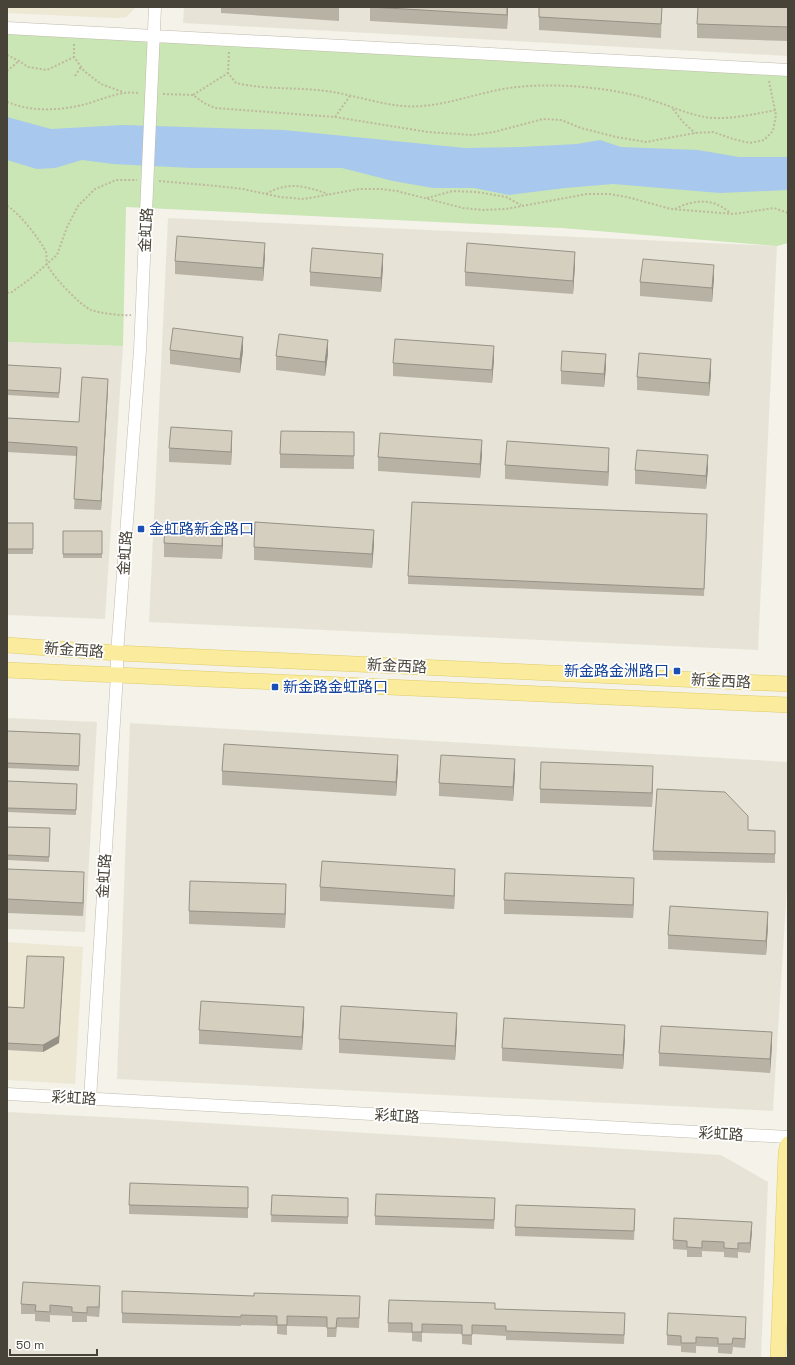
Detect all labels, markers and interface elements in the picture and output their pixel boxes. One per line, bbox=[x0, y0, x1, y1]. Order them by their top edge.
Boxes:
street label: 金虹路 bbox=[135, 207, 156, 253]
place label: 金虹路新金路口 bbox=[149, 519, 254, 538]
marker: 金虹路新金路口 bbox=[136, 524, 146, 534]
street label: 金虹路 bbox=[113, 530, 136, 576]
street label: 新金西路 bbox=[43, 638, 105, 661]
street label: 新金西路 bbox=[367, 654, 427, 677]
place label: 新金路金洲路口 bbox=[564, 661, 669, 680]
marker: 新金路金洲路口 bbox=[672, 666, 682, 676]
street label: 新金西路 bbox=[691, 669, 751, 692]
place label: 新金路金虹路口 bbox=[283, 677, 388, 696]
marker: 新金路金虹路口 bbox=[270, 682, 280, 692]
street label: 金虹路 bbox=[92, 853, 115, 899]
street label: 彩虹路 bbox=[51, 1087, 97, 1108]
street label: 彩虹路 bbox=[374, 1105, 420, 1126]
street label: 彩虹路 bbox=[698, 1123, 744, 1144]
scale bar bbox=[10, 1331, 97, 1357]
text: 50 m bbox=[16, 1337, 44, 1353]

